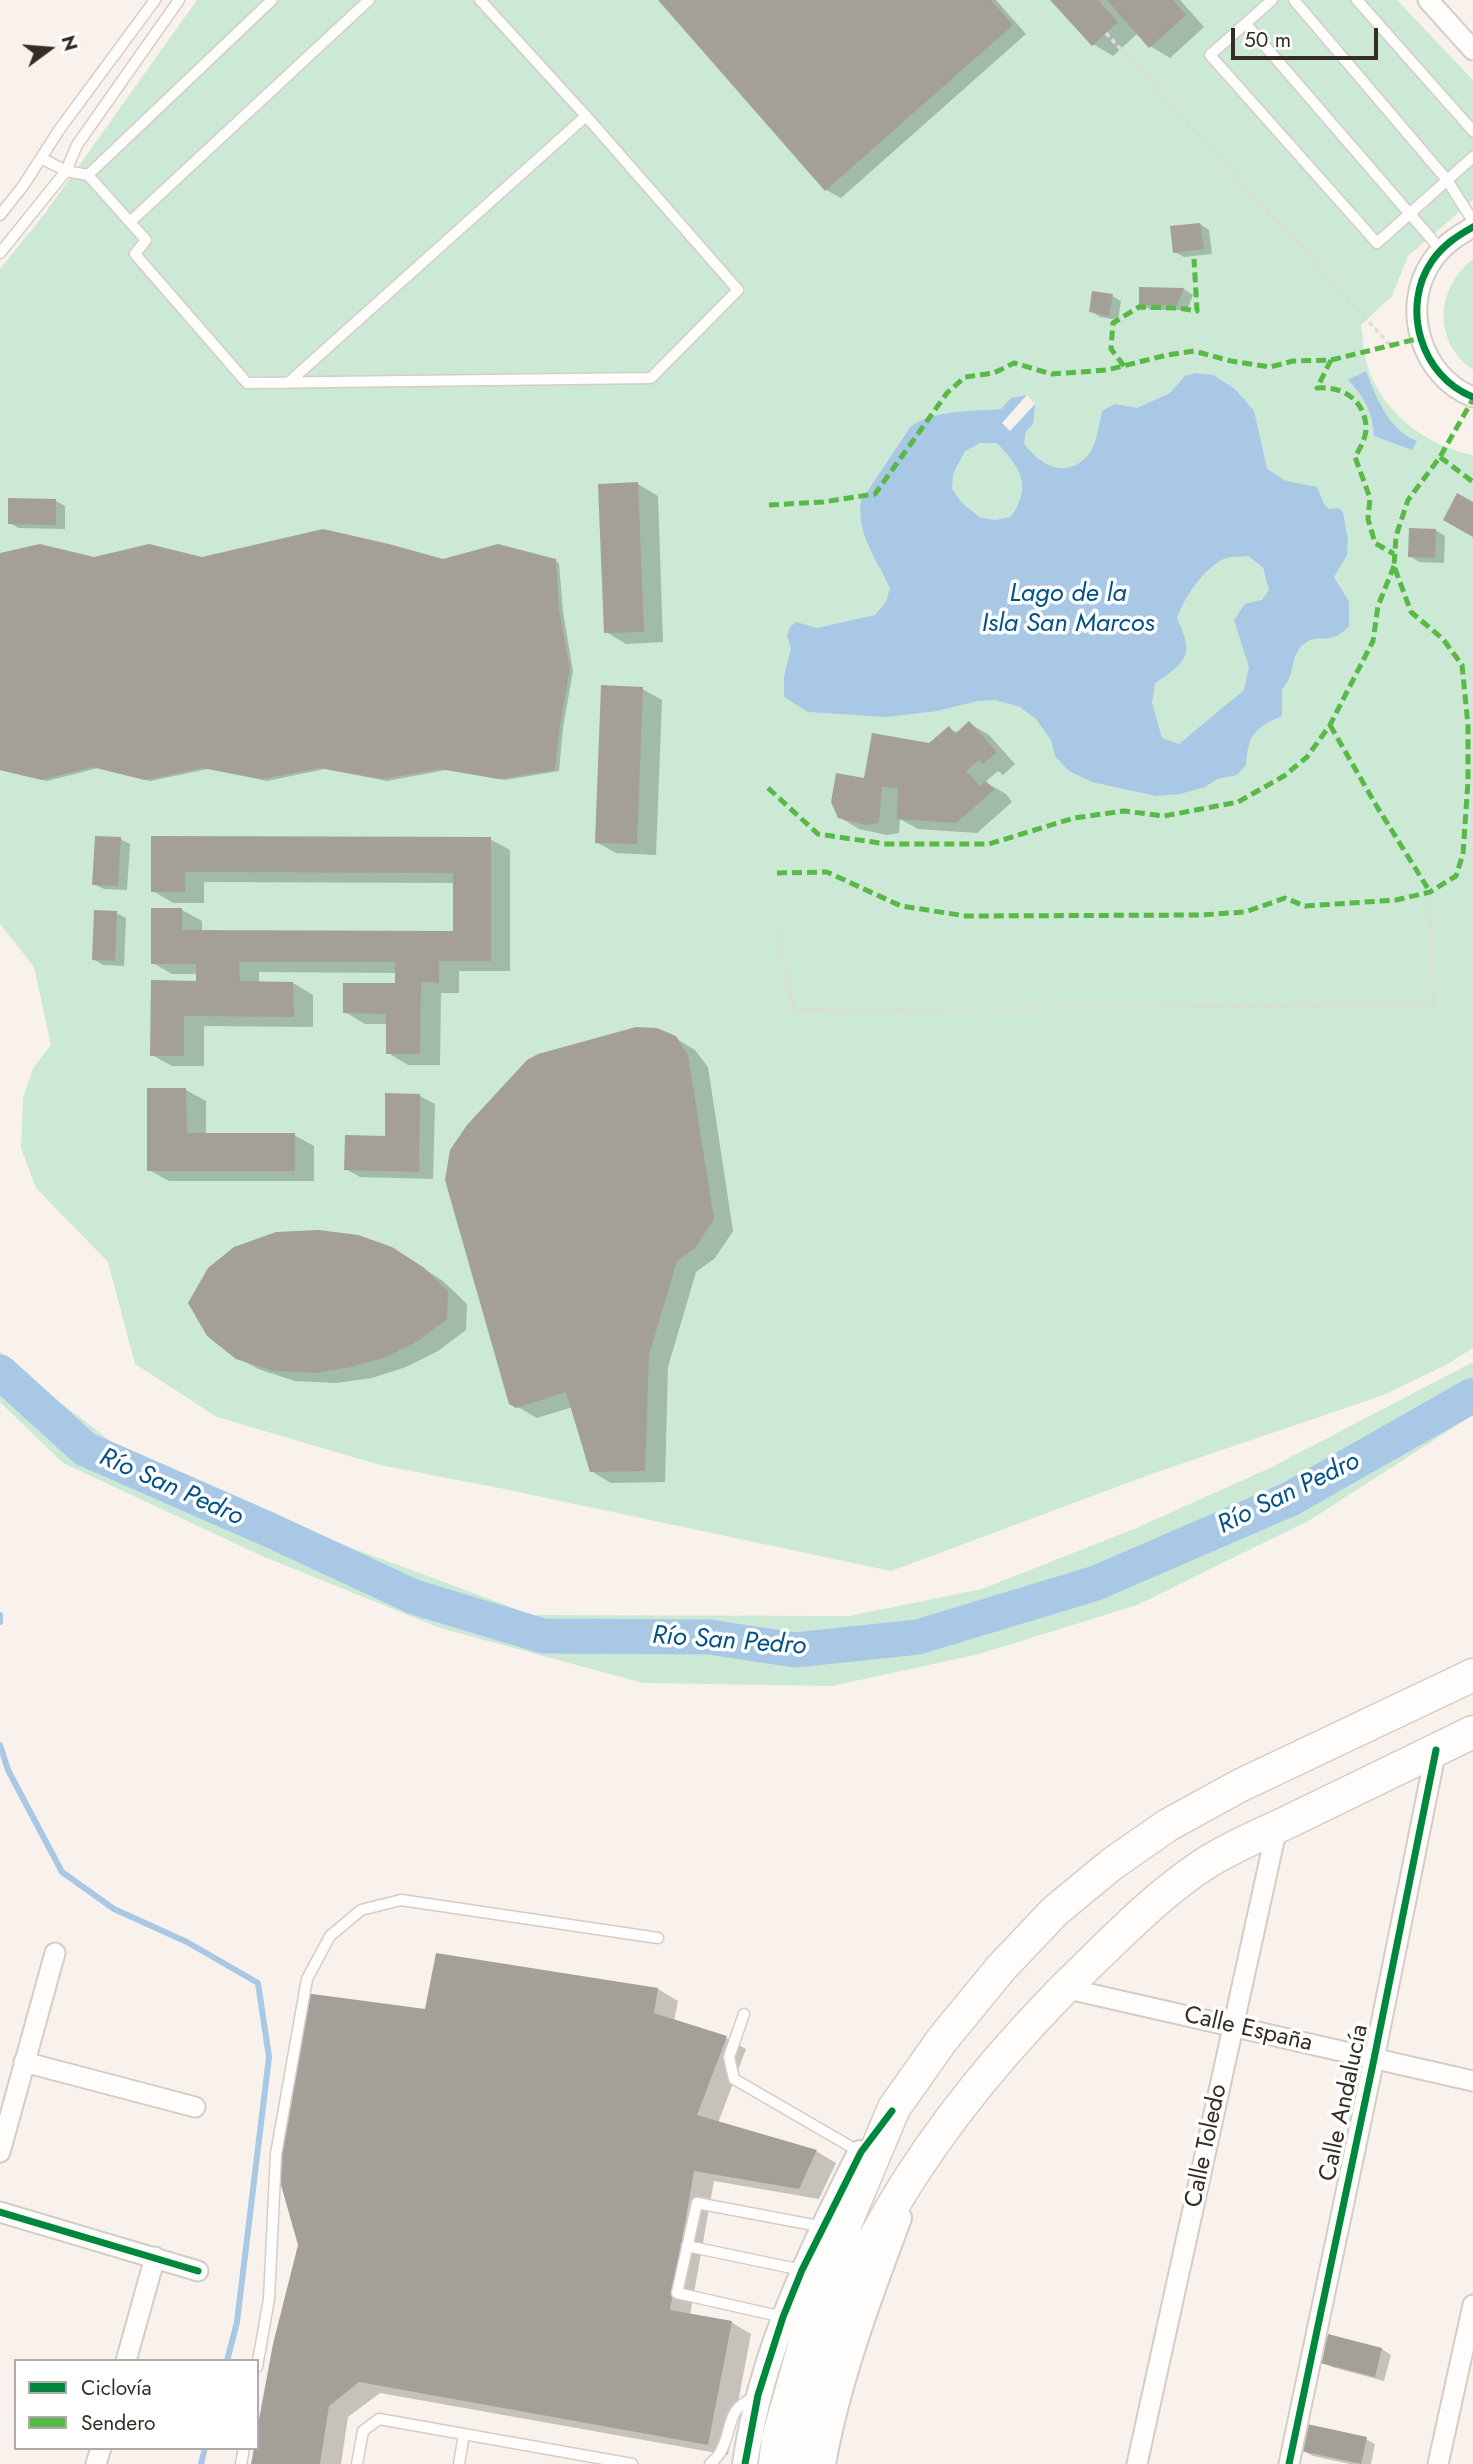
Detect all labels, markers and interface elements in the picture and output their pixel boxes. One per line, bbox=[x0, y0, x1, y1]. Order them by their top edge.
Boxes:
north arrow bbox=[14, 14, 84, 84]
scale bar bbox=[1235, 14, 1382, 58]
text: 50 m bbox=[1244, 25, 1291, 55]
text: N bbox=[55, 32, 85, 54]
water label: Lago de la Isla San Marcos bbox=[982, 579, 1154, 640]
water label: Río San Pedro bbox=[94, 1442, 248, 1534]
water label: Río San Pedro bbox=[1213, 1446, 1365, 1542]
water label: Río San Pedro bbox=[651, 1621, 807, 1663]
street label: Calle España bbox=[1181, 2001, 1315, 2059]
street label: Calle Andalucía bbox=[1314, 2022, 1376, 2184]
street label: Calle Toledo bbox=[1180, 2082, 1234, 2210]
legend bbox=[14, 2359, 259, 2450]
text: Ciclovía bbox=[81, 2373, 152, 2403]
text: Sendero bbox=[81, 2408, 156, 2438]

